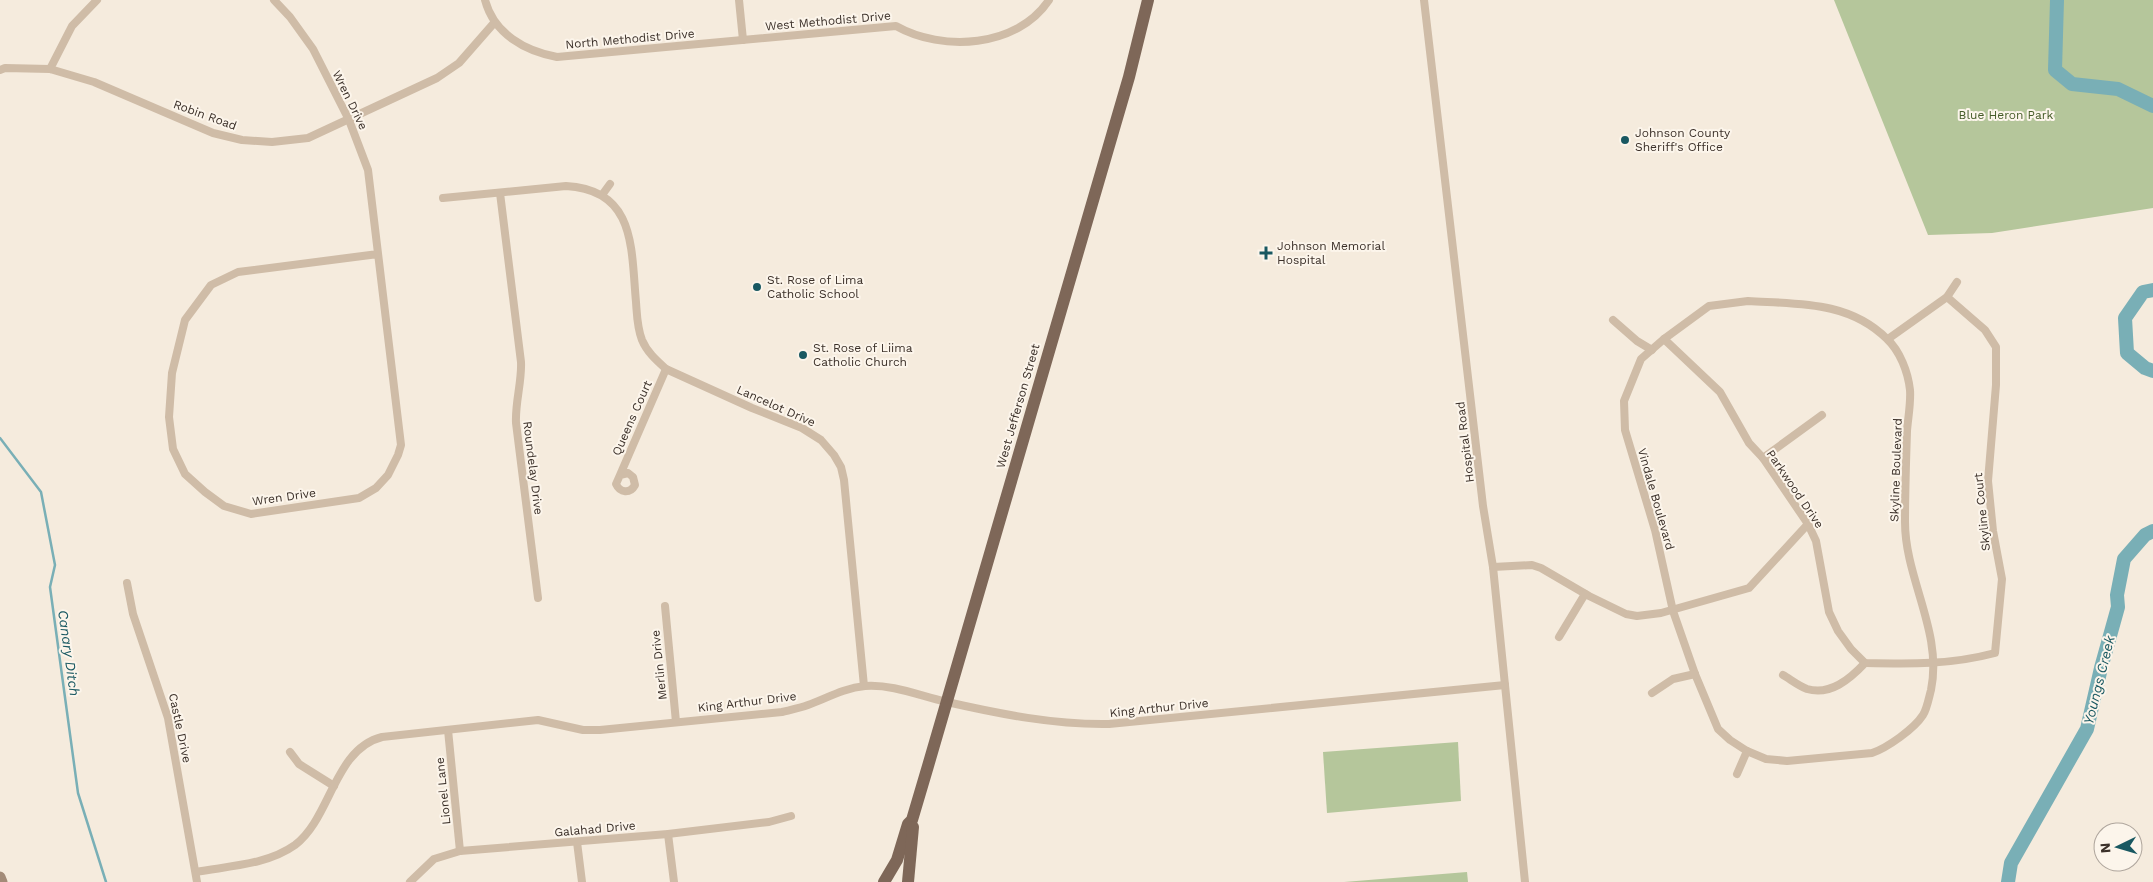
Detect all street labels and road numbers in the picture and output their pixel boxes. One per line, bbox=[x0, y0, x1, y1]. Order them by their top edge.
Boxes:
street label: West Methodist Drive bbox=[765, 9, 891, 33]
street label: North Methodist Drive bbox=[565, 26, 695, 52]
street label: Wren Drive bbox=[330, 68, 370, 132]
street label: Robin Road bbox=[171, 97, 239, 133]
street label: West Jefferson Street bbox=[994, 342, 1042, 470]
street label: Queens Court bbox=[609, 378, 655, 458]
street label: Lancelot Drive bbox=[734, 382, 818, 430]
street label: Hospital Road bbox=[1453, 401, 1477, 483]
street label: Skyline Boulevard bbox=[1887, 418, 1905, 522]
street label: Roundelay Drive bbox=[520, 420, 546, 516]
street label: Vindale Boulevard bbox=[1635, 446, 1677, 552]
street label: Parkwood Drive bbox=[1764, 447, 1826, 531]
street label: Skyline Court bbox=[1971, 472, 1993, 552]
street label: Wren Drive bbox=[251, 486, 317, 508]
street label: Merlin Drive bbox=[648, 629, 670, 701]
street label: King Arthur Drive bbox=[697, 689, 797, 715]
street label: Castle Drive bbox=[166, 692, 194, 764]
street label: King Arthur Drive bbox=[1109, 696, 1209, 720]
street label: Lionel Lane bbox=[432, 757, 453, 825]
street label: Galahad Drive bbox=[554, 818, 636, 840]

